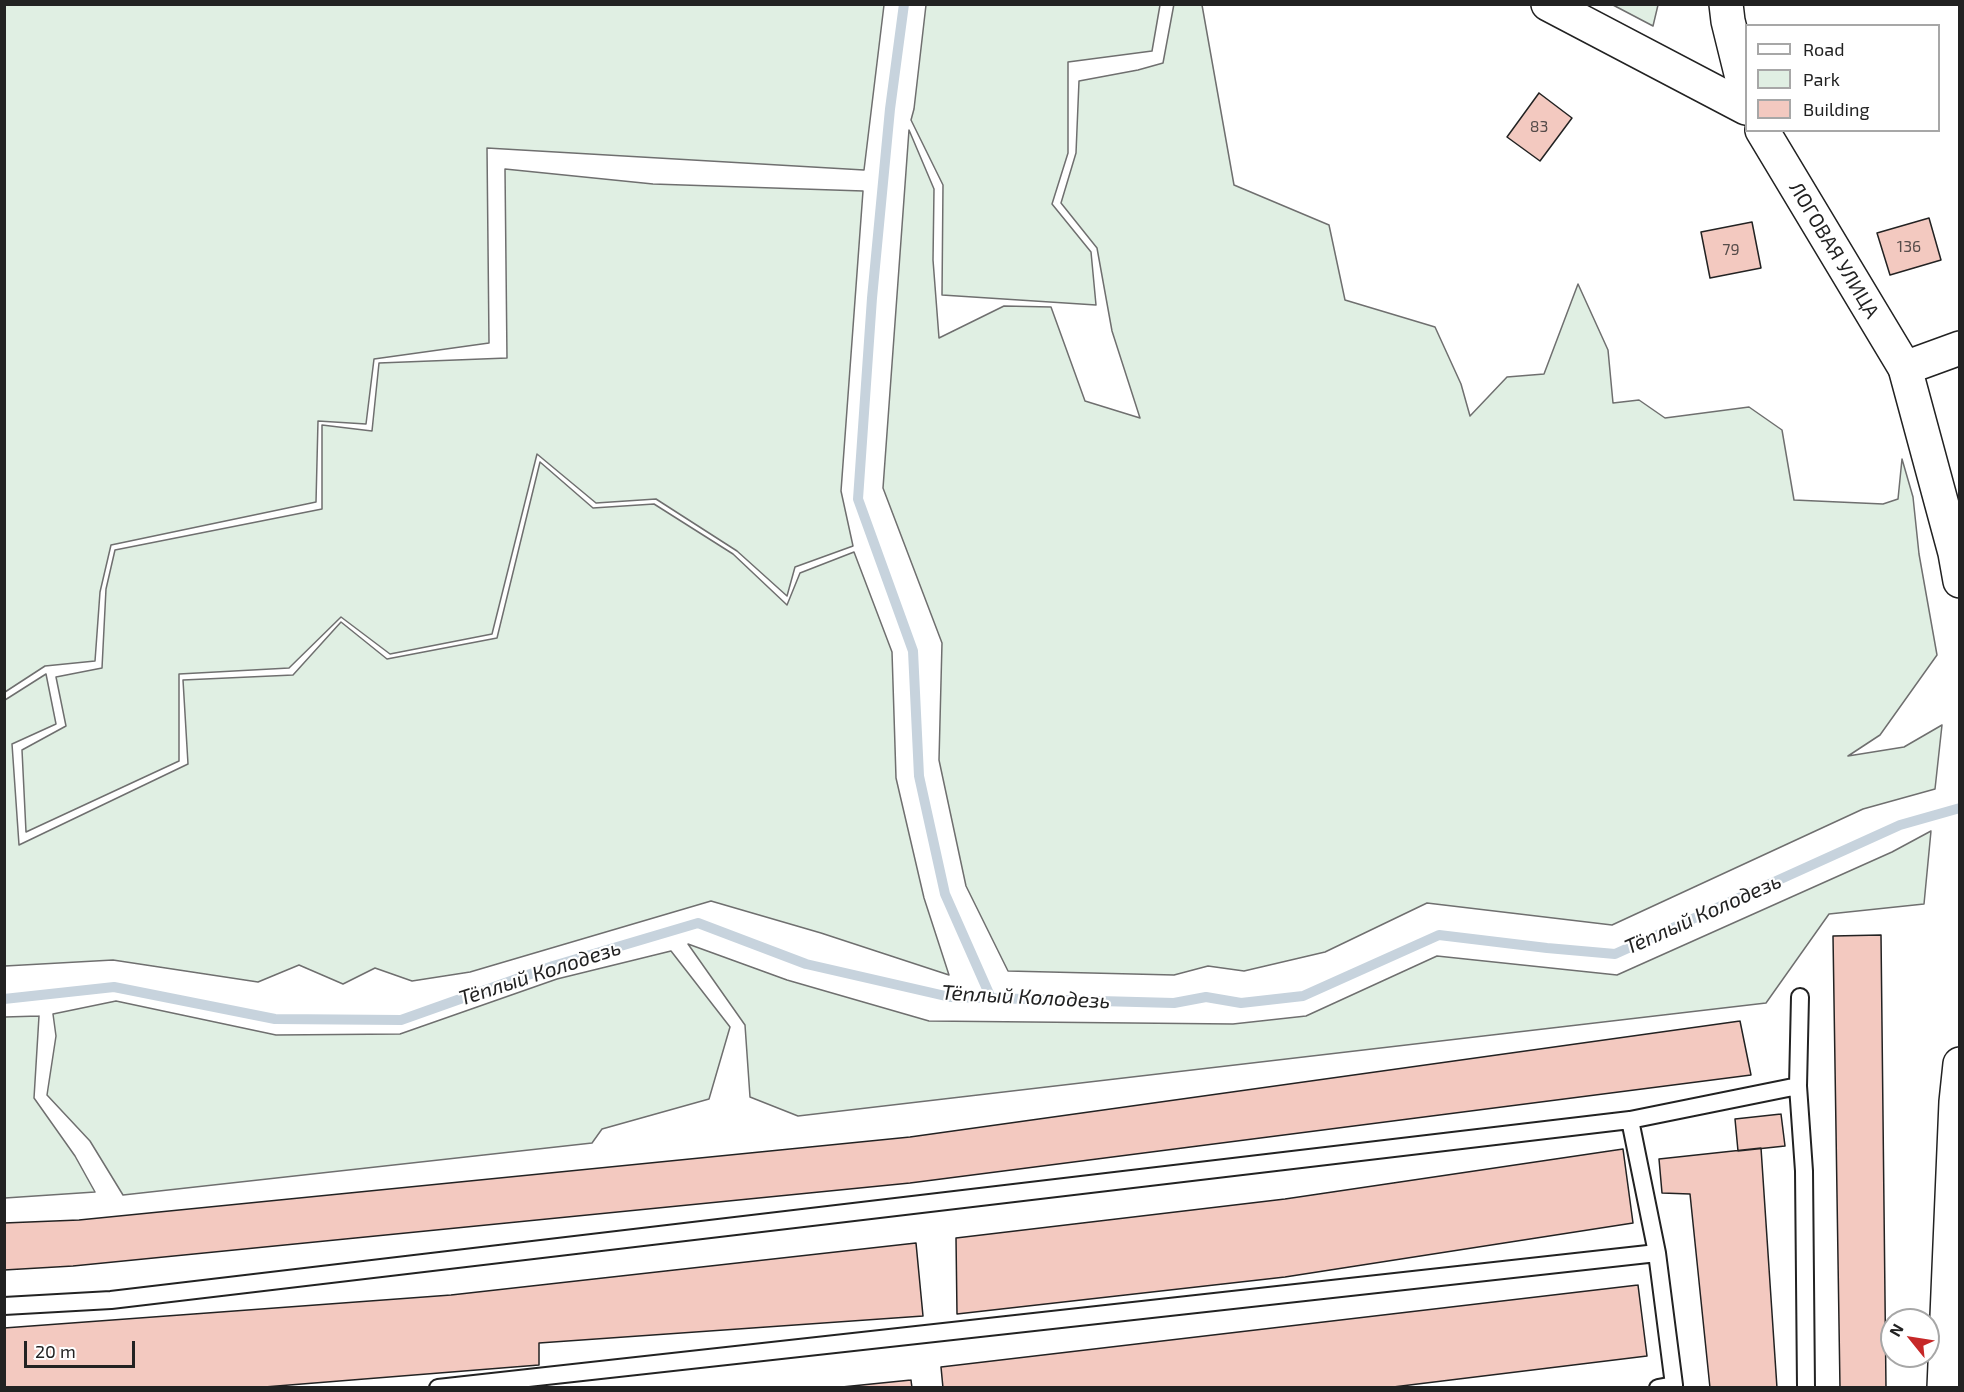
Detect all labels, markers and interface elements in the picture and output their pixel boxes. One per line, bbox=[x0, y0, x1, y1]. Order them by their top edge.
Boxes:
legend bbox=[1745, 24, 1940, 132]
text: Road bbox=[1803, 38, 1844, 60]
text: Park bbox=[1803, 68, 1840, 90]
text: Building bbox=[1803, 98, 1870, 120]
house number: 83 bbox=[1530, 117, 1548, 137]
street label: ЛОГОВАЯ УЛИЦА bbox=[1784, 177, 1884, 323]
house number: 136 bbox=[1897, 237, 1921, 257]
house number: 79 bbox=[1722, 240, 1740, 260]
water label: Тёплый Колодезь bbox=[1621, 868, 1785, 960]
water label: Тёплый Колодезь bbox=[456, 935, 624, 1011]
water label: Тёплый Колодезь bbox=[941, 980, 1111, 1014]
north arrow bbox=[1880, 1308, 1940, 1368]
text: N bbox=[1885, 1320, 1907, 1340]
scale bar bbox=[27, 1329, 138, 1367]
text: 20 m bbox=[35, 1340, 76, 1362]

